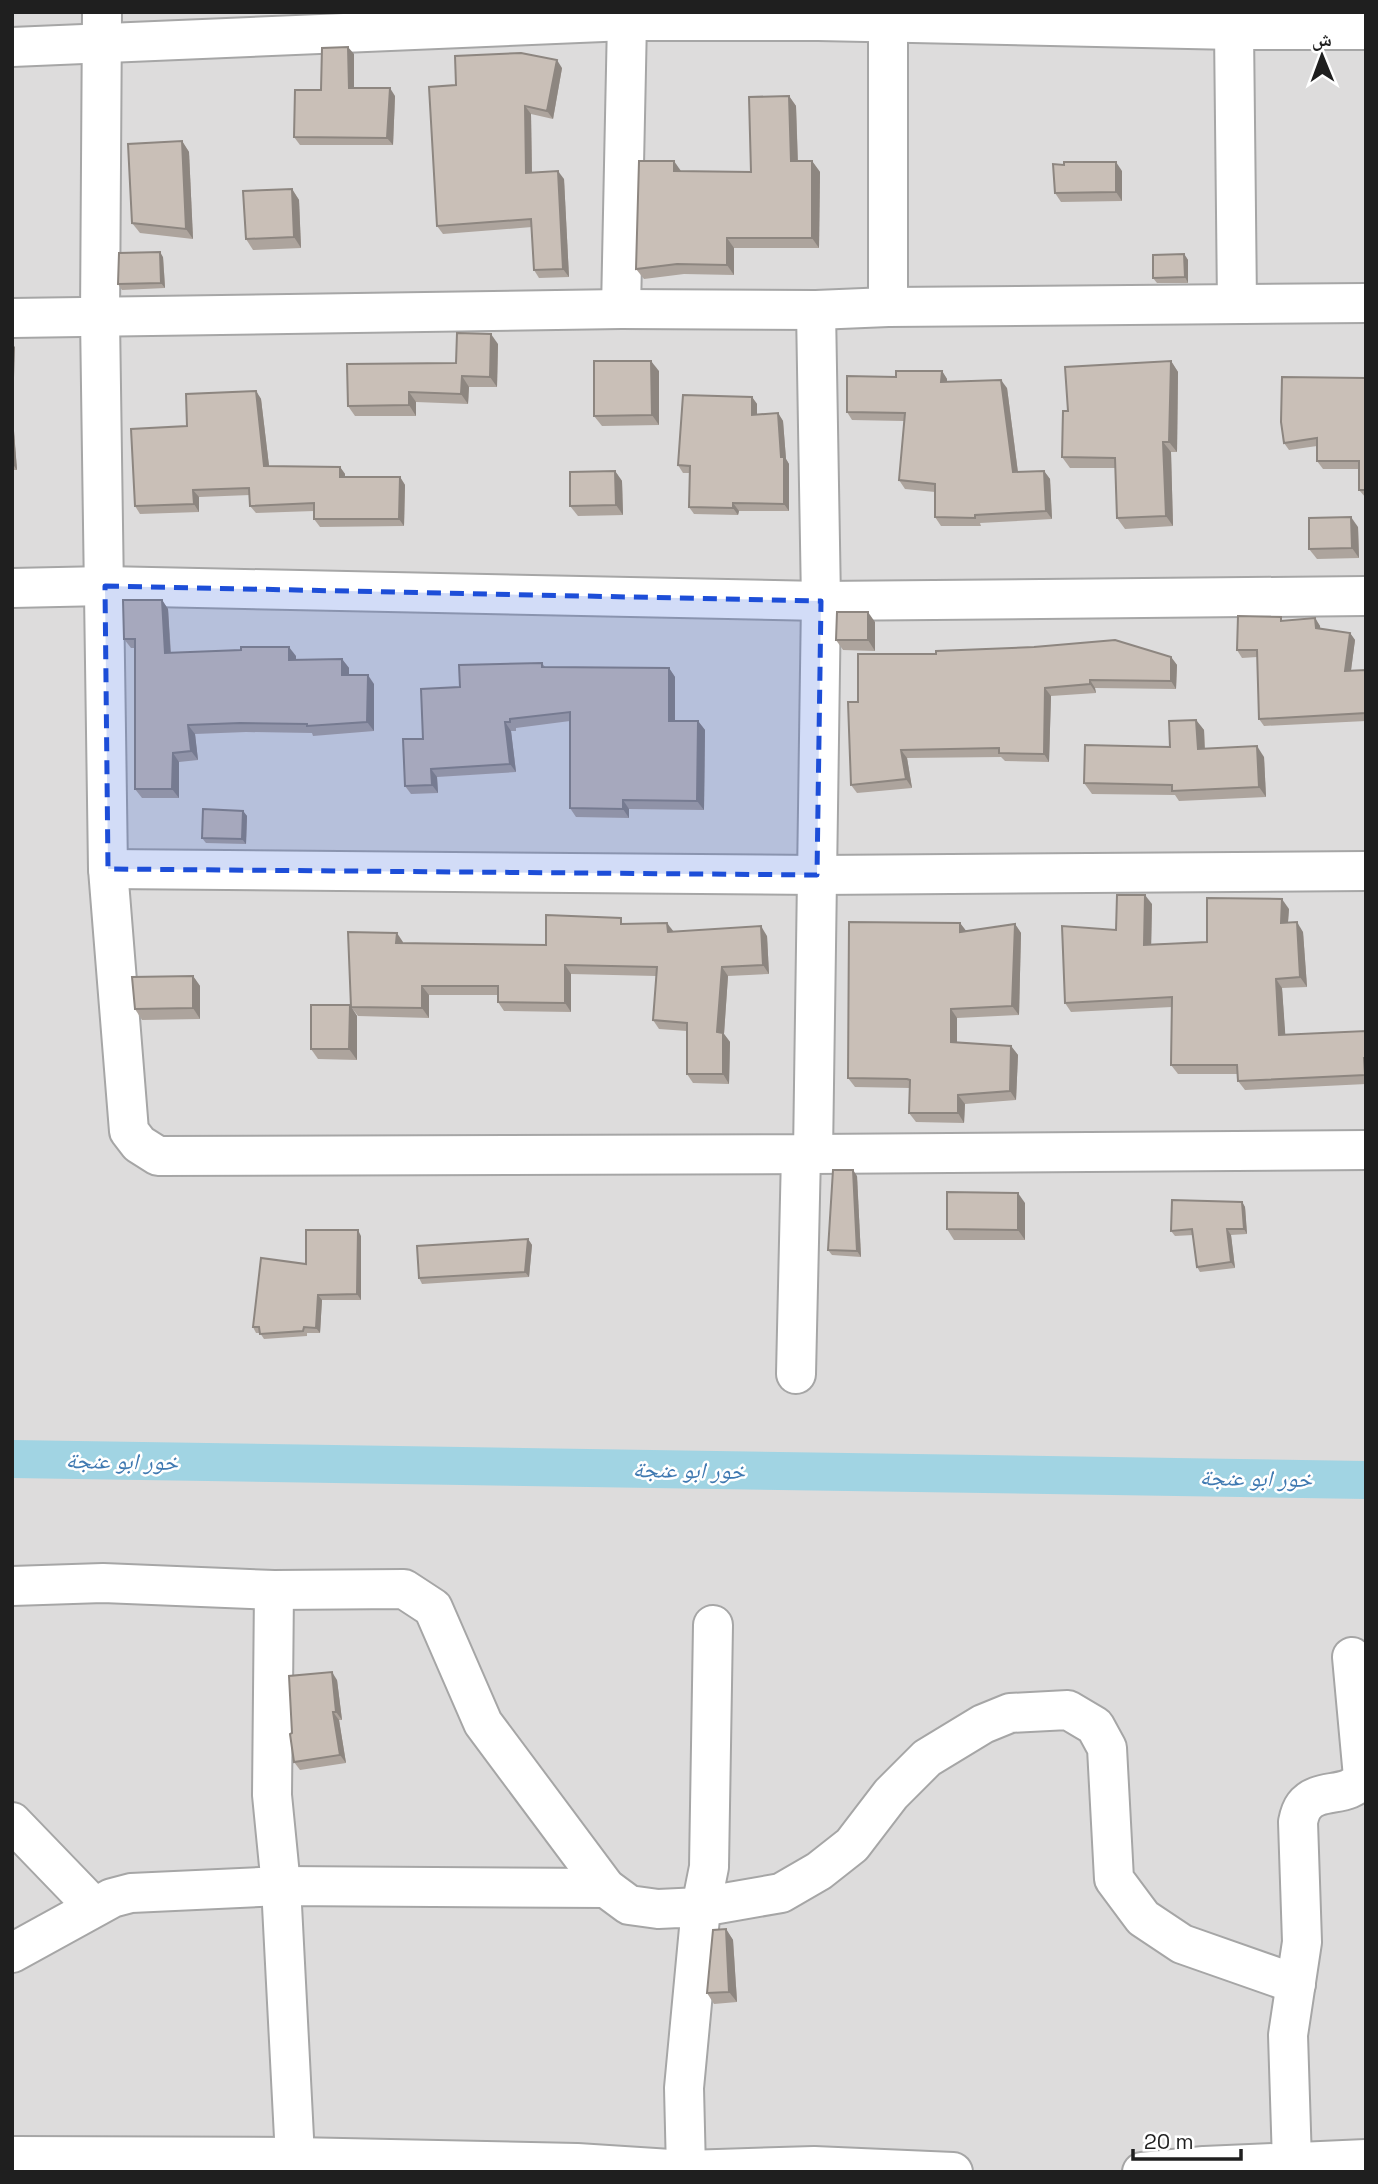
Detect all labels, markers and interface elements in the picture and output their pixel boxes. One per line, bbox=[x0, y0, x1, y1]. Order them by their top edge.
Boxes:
north arrow bbox=[1287, 21, 1357, 91]
text: ش bbox=[1311, 27, 1332, 52]
water label: خور ابو عنجة bbox=[65, 1445, 179, 1477]
water label: خور ابو عنجة bbox=[632, 1454, 746, 1486]
water label: خور ابو عنجة bbox=[1199, 1462, 1313, 1494]
scale bar bbox=[1133, 2118, 1242, 2162]
text: 20 m bbox=[1144, 2128, 1194, 2155]

